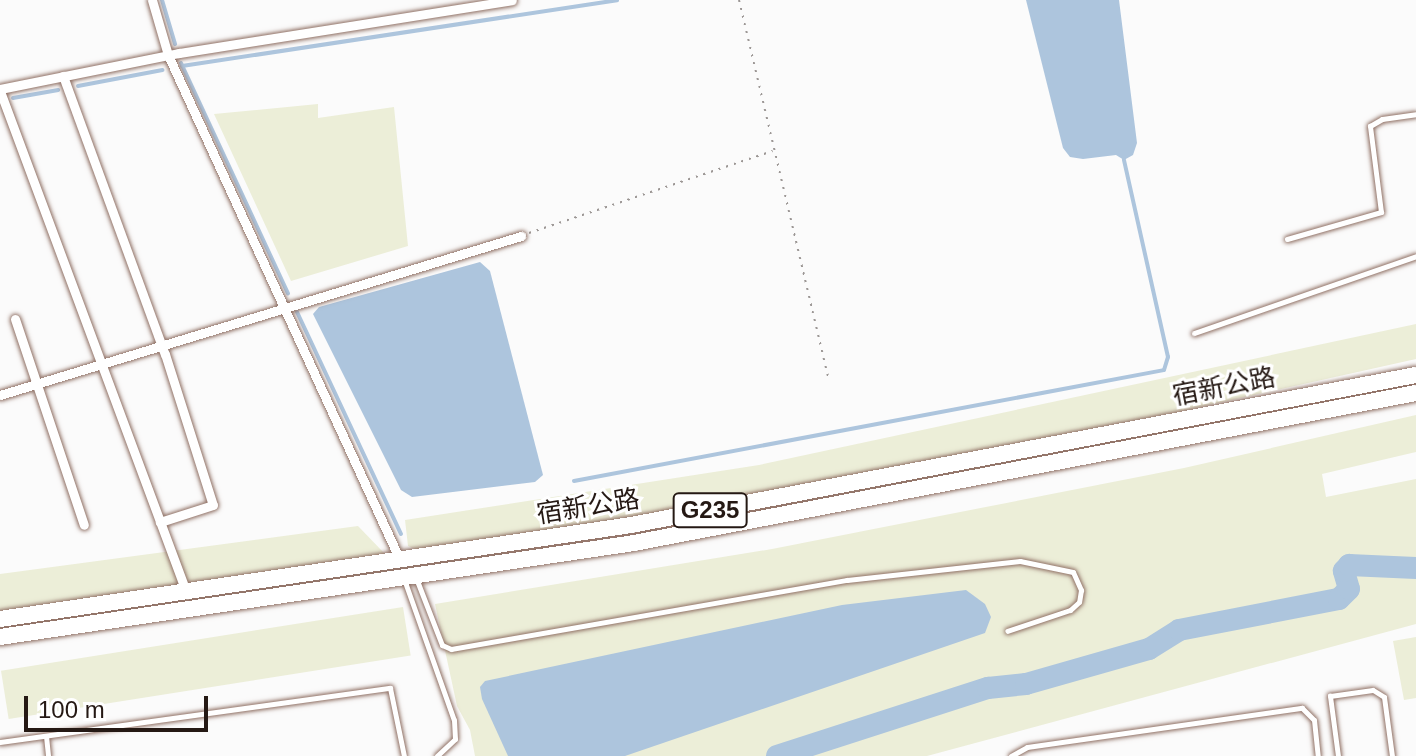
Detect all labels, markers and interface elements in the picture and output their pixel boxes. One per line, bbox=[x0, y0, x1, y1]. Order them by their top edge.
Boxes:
street label: 宿新公路 bbox=[1170, 362, 1278, 412]
street label: 宿新公路 bbox=[534, 483, 642, 531]
road number: G235 bbox=[672, 490, 748, 530]
scale bar bbox=[28, 680, 212, 730]
text: 100 m bbox=[38, 696, 105, 723]

